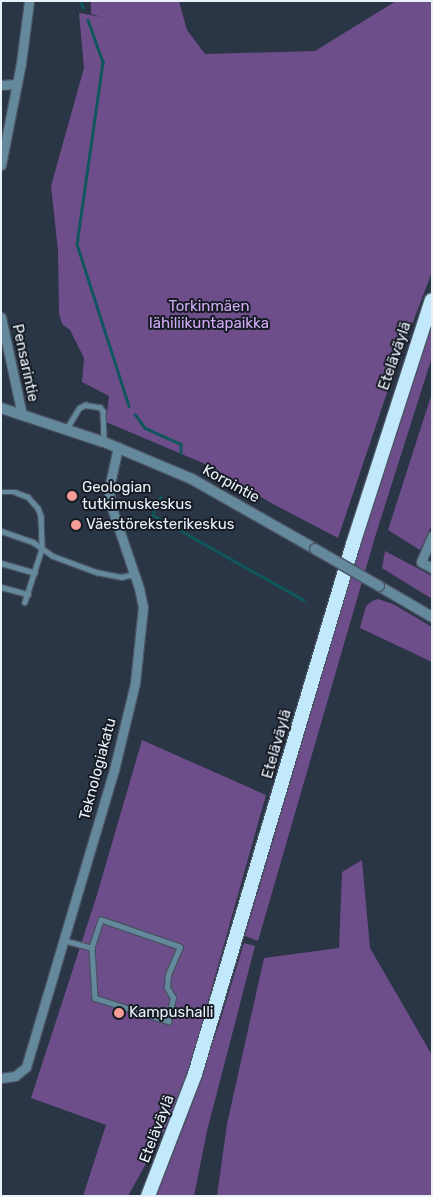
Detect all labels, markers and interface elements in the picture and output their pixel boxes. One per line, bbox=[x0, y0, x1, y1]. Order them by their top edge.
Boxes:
park label: Torkinmäen lähiliikuntapaikka bbox=[149, 297, 269, 332]
street label: Eteläväylä bbox=[375, 319, 415, 393]
street label: Pensarintie bbox=[8, 322, 42, 404]
street label: Korpintie bbox=[199, 461, 263, 507]
place label: Geologian tutkimuskeskus bbox=[82, 478, 192, 513]
marker: Geologian tutkimuskeskus bbox=[66, 490, 78, 502]
place label: Väestöreksterikeskus bbox=[86, 516, 234, 534]
marker: Väestöreksterikeskus bbox=[70, 519, 82, 531]
street label: Eteläväylä bbox=[259, 707, 295, 781]
street label: Teknologiakatu bbox=[76, 716, 120, 822]
place label: Kampushalli bbox=[129, 1004, 213, 1022]
marker: Kampushalli bbox=[113, 1007, 125, 1019]
street label: Eteläväylä bbox=[136, 1092, 178, 1166]

